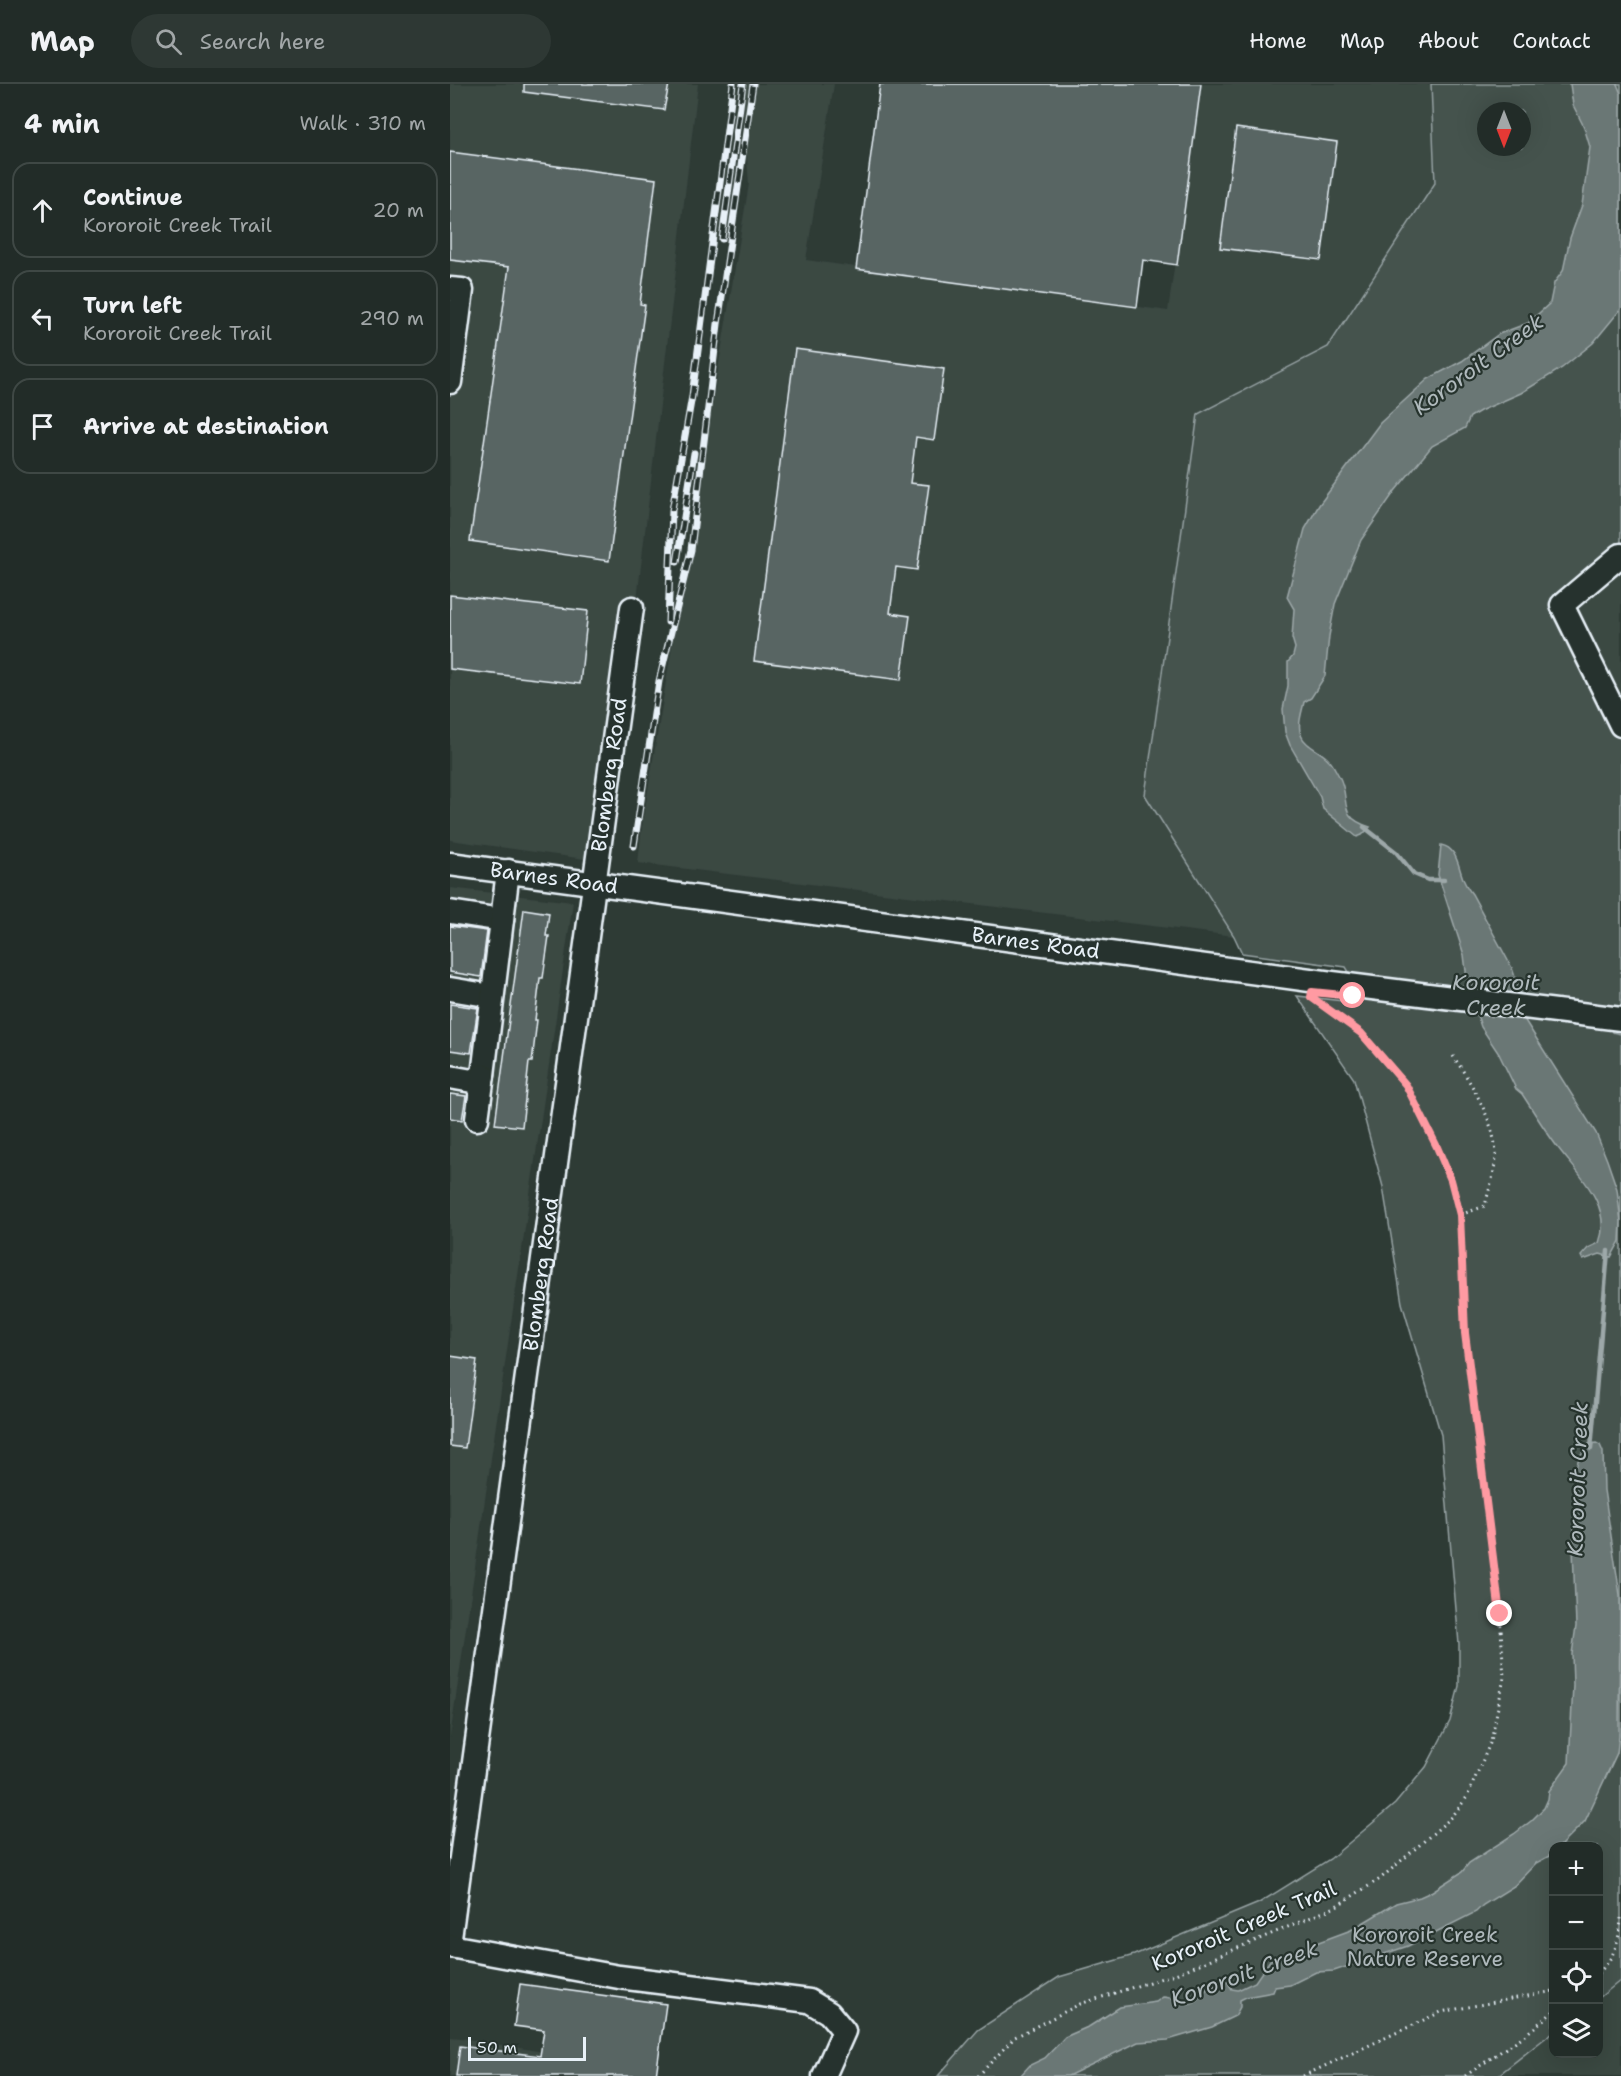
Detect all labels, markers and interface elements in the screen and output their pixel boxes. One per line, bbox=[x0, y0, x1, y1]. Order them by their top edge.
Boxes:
search box bbox=[131, 14, 551, 68]
text: Map bbox=[30, 22, 95, 60]
icon: search bbox=[152, 25, 185, 58]
text: Search here bbox=[200, 27, 325, 56]
text: Home bbox=[1249, 27, 1307, 55]
text: Map bbox=[1340, 27, 1385, 55]
text: About bbox=[1418, 27, 1479, 55]
text: Contact bbox=[1512, 27, 1591, 55]
north arrow bbox=[1477, 102, 1531, 156]
text: 4 min bbox=[24, 106, 100, 141]
text: Walk · 310 m bbox=[300, 110, 426, 136]
text: Continue bbox=[83, 183, 183, 212]
icon: ahead bbox=[26, 194, 59, 227]
text: 20 m bbox=[373, 197, 424, 223]
text: Kororoit Creek Trail bbox=[83, 212, 272, 238]
text: Turn left bbox=[83, 291, 182, 320]
icon: left bbox=[26, 302, 59, 335]
text: 290 m bbox=[359, 305, 424, 331]
water label: Kororoit Creek bbox=[1407, 307, 1550, 422]
text: Kororoit Creek Trail bbox=[83, 320, 272, 346]
icon: arrive bbox=[26, 410, 59, 443]
text: Arrive at destination bbox=[83, 412, 329, 441]
street label: Blomberg Road bbox=[585, 696, 634, 854]
street label: Barnes Road bbox=[488, 856, 620, 901]
street label: Barnes Road bbox=[970, 921, 1101, 966]
water label: Kororoit Creek bbox=[1452, 968, 1540, 1022]
route start bbox=[1339, 982, 1365, 1008]
street label: Blomberg Road bbox=[516, 1195, 565, 1353]
water label: Kororoit Creek bbox=[1560, 1401, 1595, 1557]
route end bbox=[1486, 1600, 1512, 1626]
map controls bbox=[1549, 1842, 1603, 2058]
button: + bbox=[1549, 1842, 1603, 1896]
street label: Kororoit Creek Trail bbox=[1148, 1876, 1340, 1976]
button: − bbox=[1549, 1896, 1603, 1950]
park label: Kororoit Creek Nature Reserve bbox=[1347, 1921, 1503, 1973]
water label: Kororoit Creek bbox=[1167, 1934, 1321, 2012]
button: locate bbox=[1549, 1950, 1603, 2004]
button: layers bbox=[1549, 2004, 1603, 2058]
scale bar bbox=[468, 2034, 586, 2062]
text: 50 m bbox=[477, 2037, 517, 2058]

